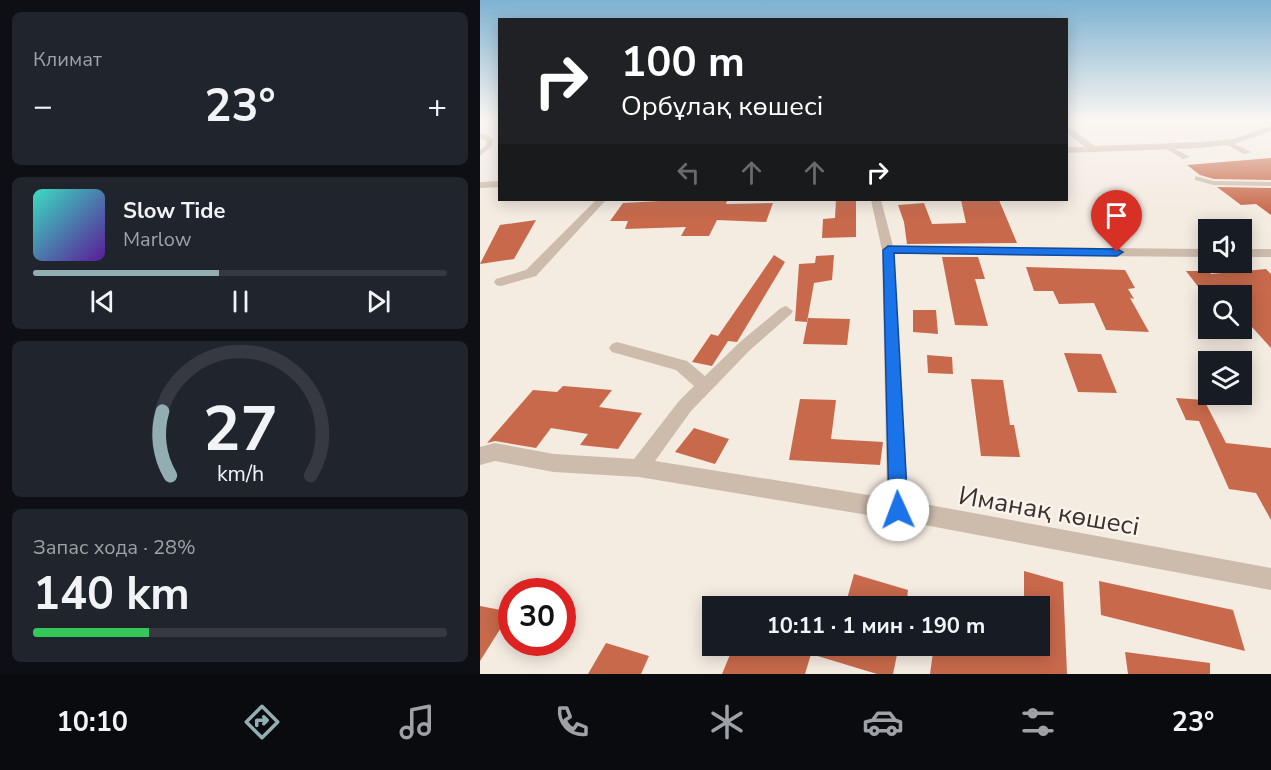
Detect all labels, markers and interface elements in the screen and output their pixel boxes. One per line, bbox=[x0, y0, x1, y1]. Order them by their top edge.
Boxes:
text: 100 m bbox=[621, 34, 745, 91]
icon: right bbox=[522, 42, 600, 120]
text: Климат bbox=[33, 46, 102, 73]
text: 23° bbox=[204, 76, 276, 137]
text: − bbox=[33, 84, 53, 129]
text: + bbox=[427, 84, 447, 129]
text: Орбұлақ көшесі bbox=[621, 88, 823, 125]
icon: left bbox=[672, 156, 705, 189]
icon: ahead bbox=[735, 156, 768, 189]
icon: ahead bbox=[798, 156, 831, 189]
icon: right bbox=[861, 156, 894, 189]
pin bbox=[1091, 190, 1142, 252]
text: Slow Tide bbox=[123, 196, 225, 226]
icon: arrive bbox=[1100, 199, 1133, 232]
map controls bbox=[1198, 219, 1252, 405]
button: sound bbox=[1198, 219, 1252, 273]
text: Marlow bbox=[123, 226, 191, 253]
icon: previous bbox=[86, 285, 119, 318]
icon: pause bbox=[224, 285, 257, 318]
icon: next bbox=[362, 285, 395, 318]
button: search bbox=[1198, 285, 1252, 339]
button: layers bbox=[1198, 351, 1252, 405]
text: 27 bbox=[203, 388, 277, 473]
text: km/h bbox=[216, 460, 264, 490]
position arrow bbox=[866, 478, 930, 542]
street label: Иманақ көшесі bbox=[956, 478, 1142, 544]
text: Запас хода · 28% bbox=[33, 534, 196, 561]
text: 140 km bbox=[33, 564, 190, 625]
speed limit sign: 30 bbox=[498, 578, 576, 656]
text: 10:11 · 1 мин · 190 m bbox=[767, 611, 985, 641]
icon: directions bbox=[241, 701, 283, 743]
icon: music bbox=[396, 701, 438, 743]
icon: phone bbox=[551, 701, 593, 743]
icon: climate bbox=[706, 701, 748, 743]
icon: car bbox=[862, 701, 904, 743]
icon: filters bbox=[1017, 701, 1059, 743]
text: 10:10 bbox=[57, 704, 128, 741]
text: 23° bbox=[1172, 704, 1214, 741]

